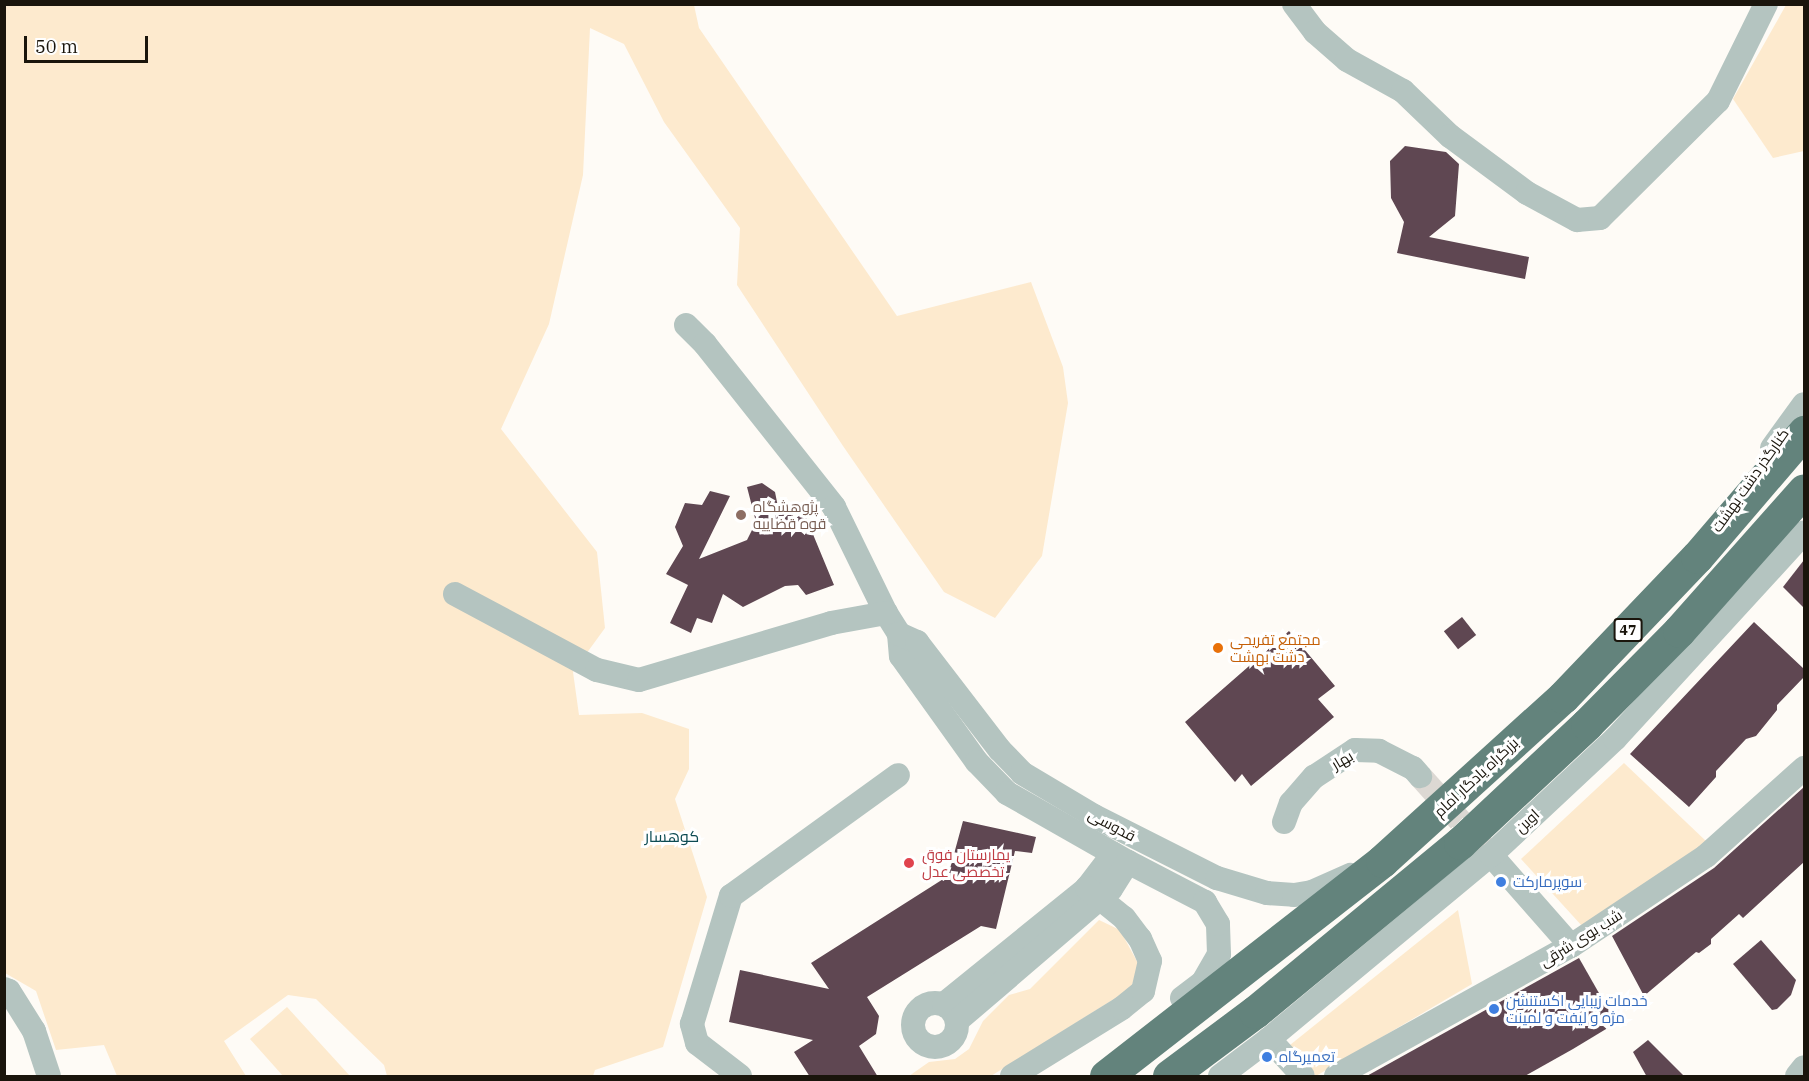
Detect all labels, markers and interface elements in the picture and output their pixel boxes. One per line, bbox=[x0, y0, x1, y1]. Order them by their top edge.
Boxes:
scale bar bbox=[27, 24, 152, 62]
text: 50 m bbox=[35, 35, 78, 58]
street label: کنارگذر دشت بهشت bbox=[1708, 425, 1792, 535]
place label: پژوهشگاه قوه قضاییه bbox=[753, 497, 826, 532]
marker: پژوهشگاه قوه قضاییه bbox=[734, 508, 748, 522]
road number: 47 bbox=[1613, 619, 1643, 641]
place label: مجتمع تفریحی دشت بهشت bbox=[1230, 630, 1321, 665]
marker: مجتمع تفریحی دشت بهشت bbox=[1211, 641, 1225, 655]
street label: بزرگراه یادگار امام bbox=[1430, 733, 1522, 821]
street label: بهار bbox=[1328, 747, 1356, 773]
street label: قدوسی bbox=[1085, 805, 1139, 845]
street label: اوین bbox=[1511, 805, 1543, 837]
district label: کوهسار bbox=[645, 826, 699, 846]
place label: یمارستان فوق تخصصی عدل bbox=[922, 845, 1010, 880]
marker: یمارستان فوق تخصصی عدل bbox=[900, 854, 918, 872]
place label: سوپرمارکت bbox=[1513, 873, 1582, 891]
marker: سوپرمارکت bbox=[1494, 875, 1508, 889]
street label: شب بوی شرقی bbox=[1536, 906, 1626, 970]
place label: خدمات زیبایی اکستنشن مژه و لیفت و لمینت bbox=[1506, 991, 1648, 1026]
marker: خدمات زیبایی اکستنشن مژه و لیفت و لمینت bbox=[1487, 1002, 1501, 1016]
place label: تعمیرگاه bbox=[1279, 1048, 1335, 1066]
marker: تعمیرگاه bbox=[1260, 1050, 1274, 1064]

